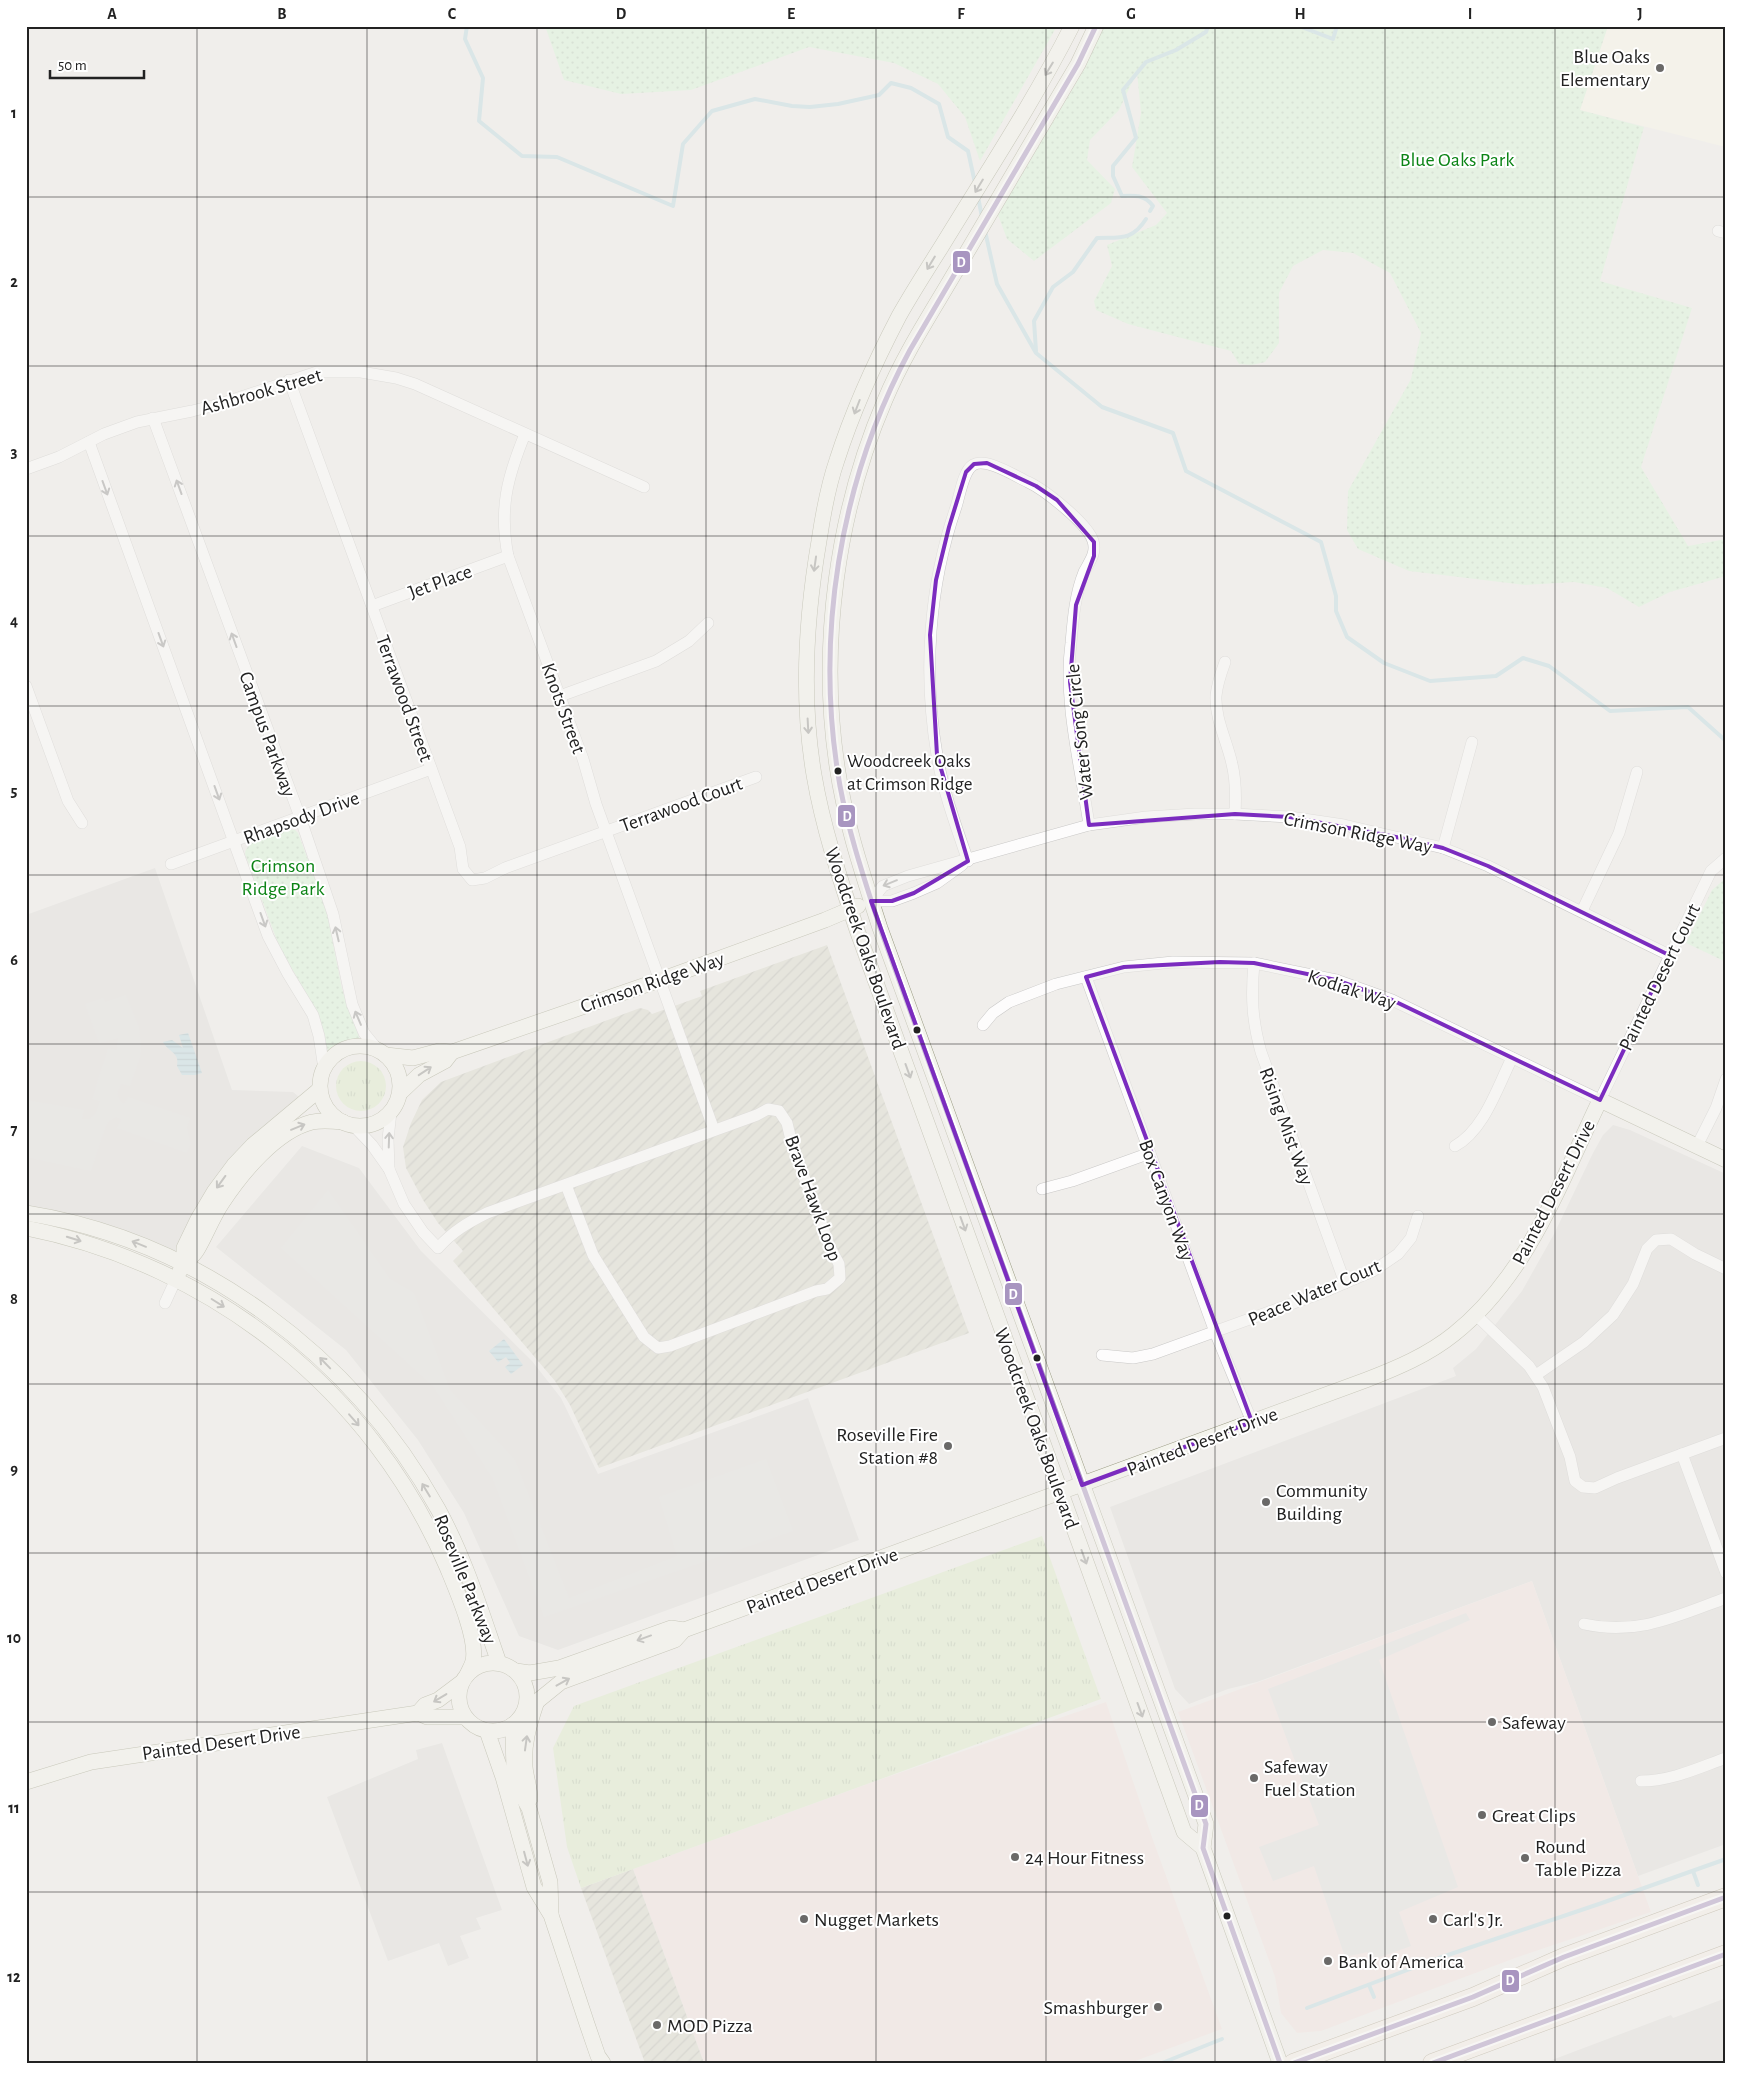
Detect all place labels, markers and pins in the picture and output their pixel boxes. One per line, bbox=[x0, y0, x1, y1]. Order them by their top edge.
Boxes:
place label: Blue Oaks Elementary bbox=[1560, 47, 1650, 90]
marker: Blue Oaks Elementary bbox=[1654, 62, 1666, 74]
place label: Woodcreek Oaks at Crimson Ridge bbox=[847, 752, 973, 794]
marker: Woodcreek Oaks at Crimson Ridge bbox=[833, 766, 843, 776]
unlabelled marker bbox=[912, 1025, 922, 1035]
unlabelled marker bbox=[1032, 1353, 1042, 1363]
place label: Roseville Fire Station #8 bbox=[836, 1425, 938, 1468]
marker: Roseville Fire Station #8 bbox=[942, 1440, 954, 1452]
place label: Community Building bbox=[1276, 1481, 1368, 1524]
marker: Community Building bbox=[1260, 1496, 1272, 1508]
place label: Safeway bbox=[1502, 1713, 1566, 1733]
marker: Safeway bbox=[1486, 1716, 1498, 1728]
place label: Safeway Fuel Station bbox=[1264, 1757, 1356, 1800]
marker: Safeway Fuel Station bbox=[1248, 1772, 1260, 1784]
place label: Great Clips bbox=[1492, 1806, 1576, 1826]
marker: Great Clips bbox=[1476, 1809, 1488, 1821]
place label: Round Table Pizza bbox=[1535, 1837, 1621, 1880]
place label: 24 Hour Fitness bbox=[1025, 1848, 1144, 1868]
marker: 24 Hour Fitness bbox=[1009, 1851, 1021, 1863]
marker: Round Table Pizza bbox=[1519, 1852, 1531, 1864]
place label: Nugget Markets bbox=[814, 1910, 939, 1930]
place label: Carl's Jr. bbox=[1443, 1910, 1503, 1930]
unlabelled marker bbox=[1222, 1911, 1232, 1921]
marker: Nugget Markets bbox=[798, 1913, 810, 1925]
marker: Carl's Jr. bbox=[1427, 1913, 1439, 1925]
place label: Bank of America bbox=[1338, 1952, 1464, 1972]
marker: Bank of America bbox=[1322, 1955, 1334, 1967]
place label: Smashburger bbox=[1044, 1998, 1149, 2018]
marker: Smashburger bbox=[1152, 2001, 1164, 2013]
place label: MOD Pizza bbox=[667, 2016, 753, 2036]
marker: MOD Pizza bbox=[651, 2019, 663, 2031]

